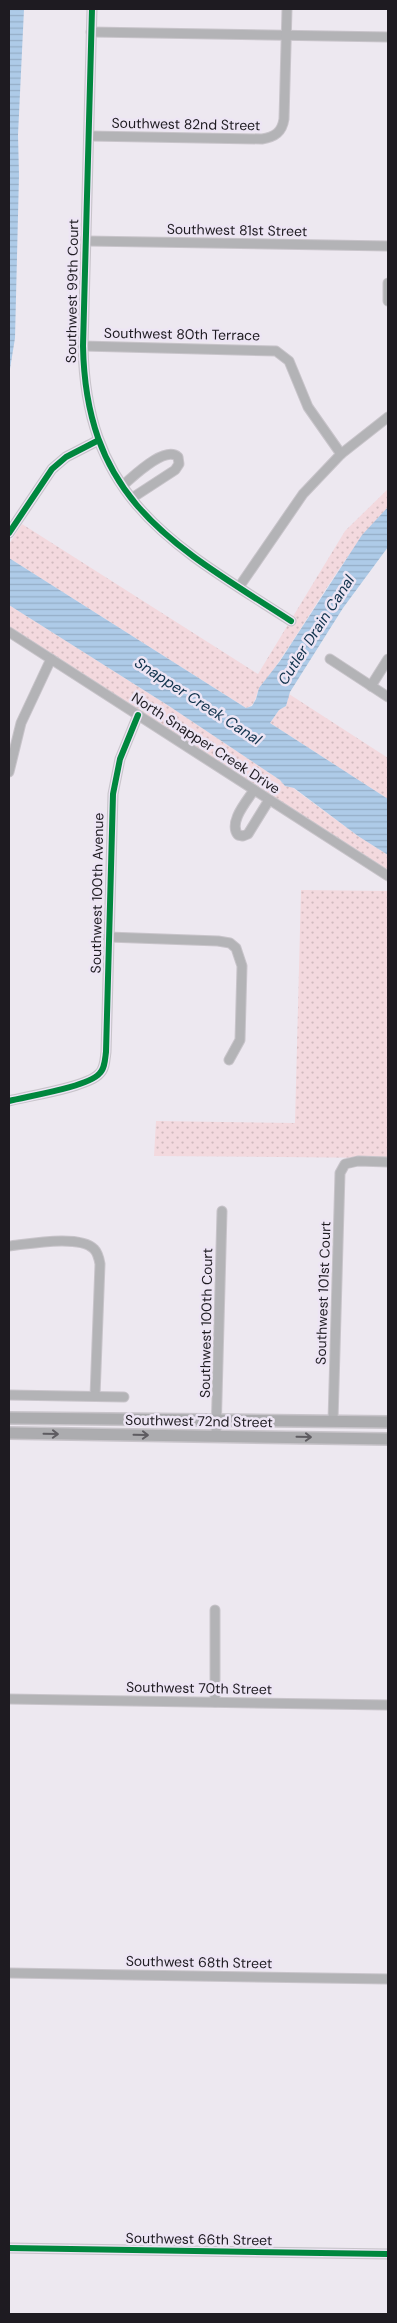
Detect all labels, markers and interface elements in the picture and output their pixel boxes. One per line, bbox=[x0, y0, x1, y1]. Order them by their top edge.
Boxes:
street label: Southwest 82nd Street bbox=[111, 114, 261, 134]
street label: Southwest 99th Court bbox=[62, 219, 82, 363]
street label: Southwest 81st Street bbox=[167, 220, 307, 240]
street label: Southwest 80th Terrace bbox=[104, 324, 260, 344]
water label: Cutler Drain Canal bbox=[273, 571, 359, 689]
water label: Snapper Creek Canal bbox=[131, 653, 266, 750]
street label: North Snapper Creek Drive bbox=[128, 688, 284, 798]
street label: Southwest 100th Avenue bbox=[87, 812, 107, 973]
street label: Southwest 101st Court bbox=[312, 1221, 334, 1365]
street label: Southwest 100th Court bbox=[196, 1248, 216, 1398]
street label: Southwest 72nd Street bbox=[125, 1411, 273, 1431]
one-way arrow bbox=[42, 1429, 58, 1438]
one-way arrow bbox=[133, 1430, 149, 1440]
one-way arrow bbox=[296, 1432, 312, 1442]
street label: Southwest 70th Street bbox=[126, 1678, 272, 1698]
street label: Southwest 68th Street bbox=[126, 1952, 272, 1972]
street label: Southwest 66th Street bbox=[125, 2229, 273, 2249]

